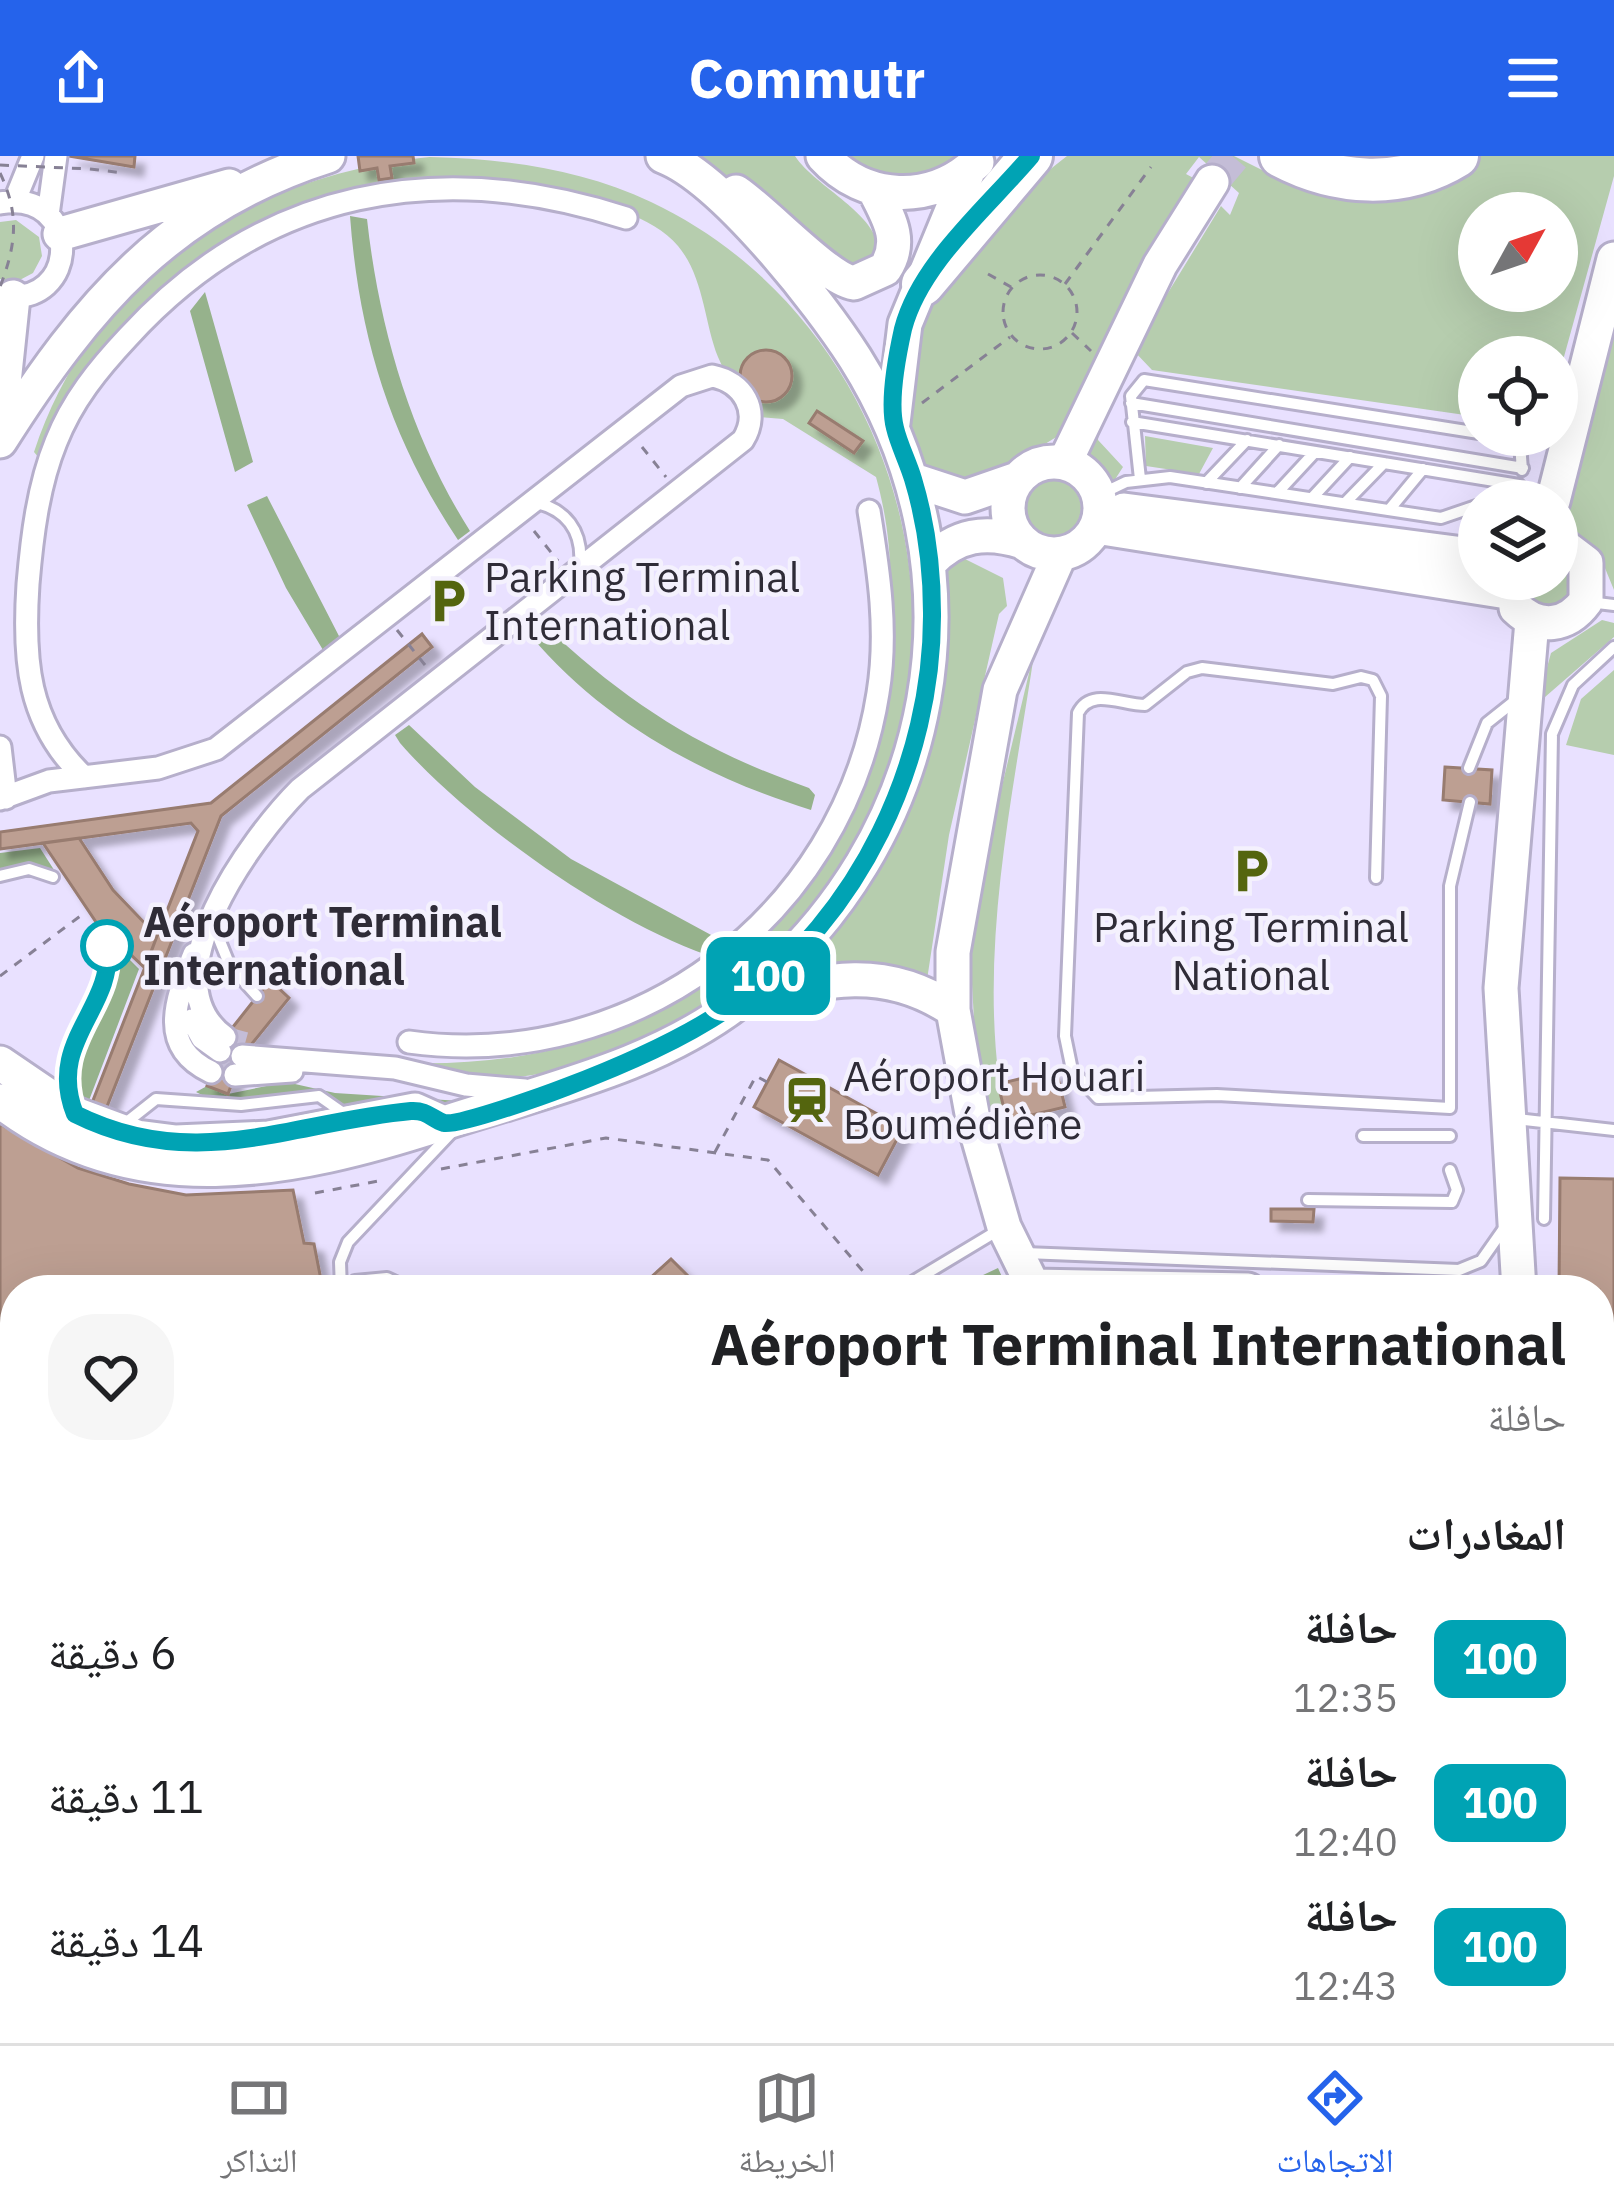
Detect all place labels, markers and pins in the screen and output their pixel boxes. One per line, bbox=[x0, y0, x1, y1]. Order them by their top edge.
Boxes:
place label: Parking Terminal International bbox=[484, 549, 800, 652]
parking icon: Parking Terminal International bbox=[423, 576, 473, 626]
parking icon: Parking Terminal National bbox=[1226, 846, 1276, 896]
place label: Aéroport Terminal International bbox=[143, 894, 502, 997]
place label: Parking Terminal National bbox=[1093, 899, 1409, 1002]
marker: Aéroport Terminal International bbox=[82, 921, 132, 971]
place label: Aéroport Houari Boumédiène bbox=[843, 1048, 1145, 1151]
station icon: Aéroport Houari Boumédiène bbox=[782, 1075, 832, 1125]

